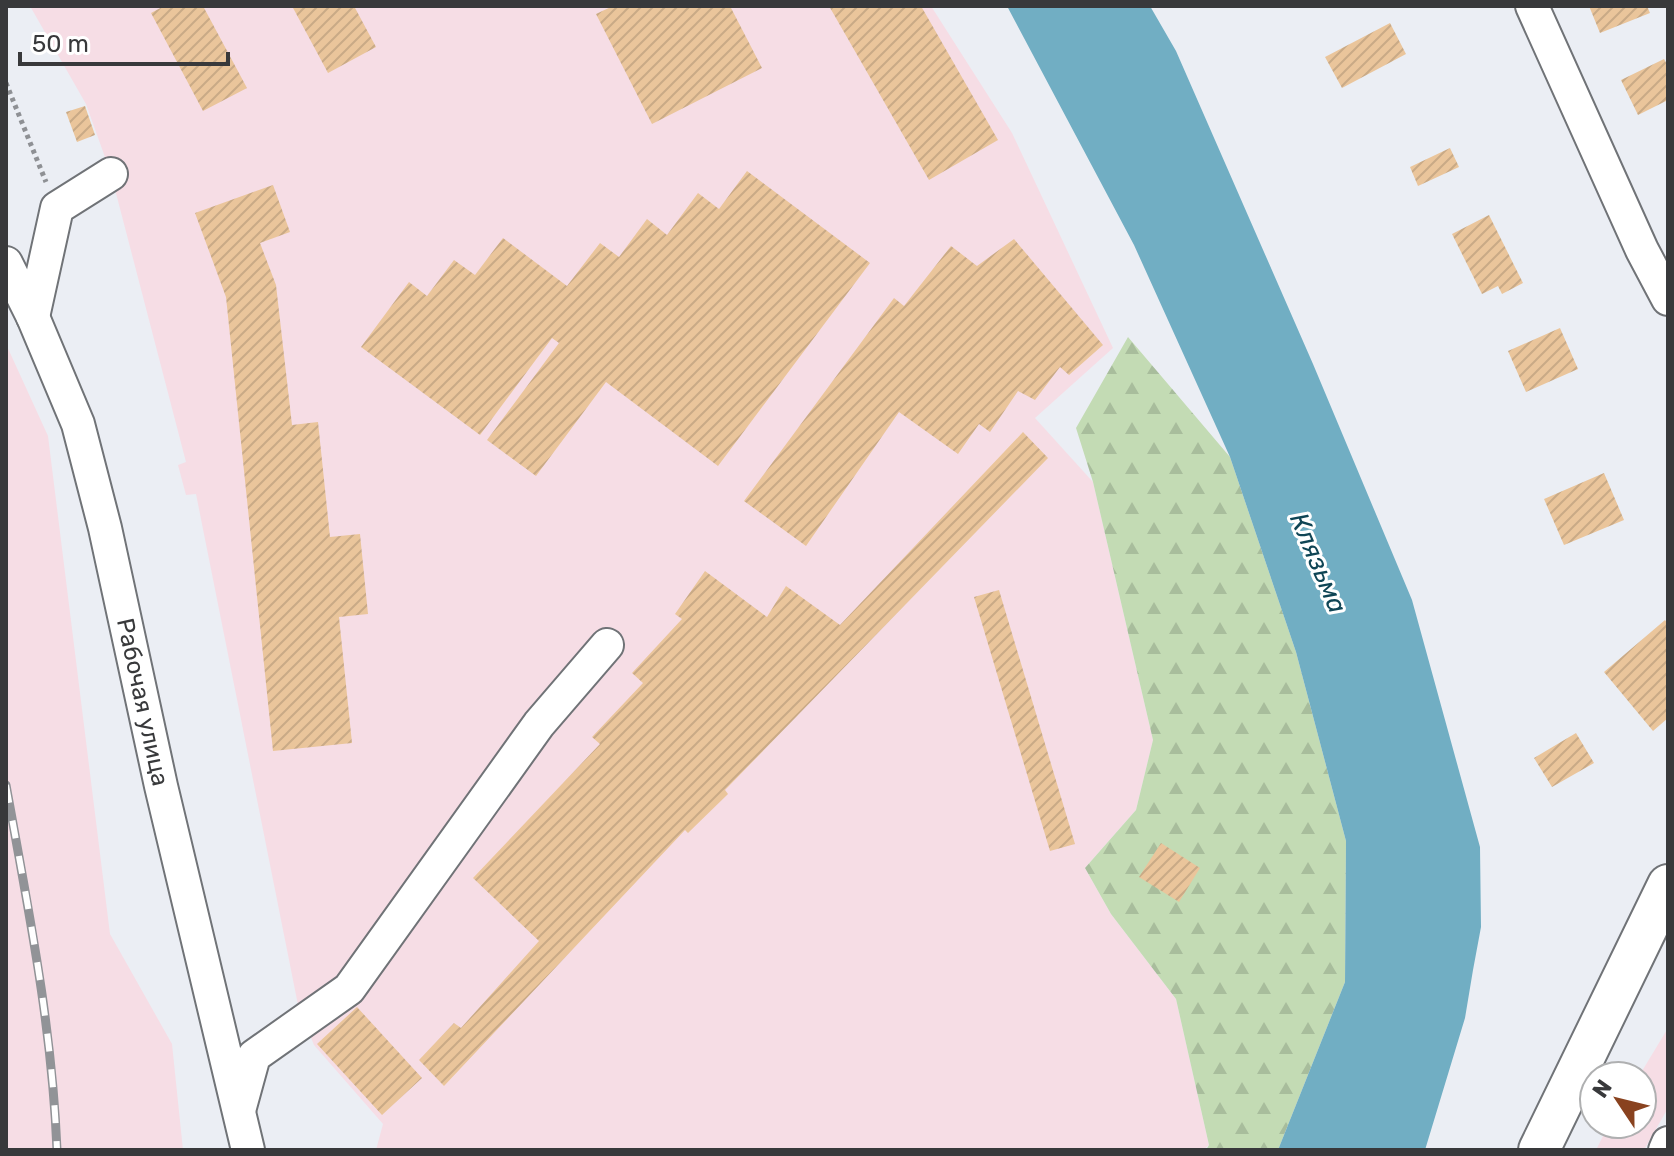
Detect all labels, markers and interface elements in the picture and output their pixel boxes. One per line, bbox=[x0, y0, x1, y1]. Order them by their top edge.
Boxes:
scale bar bbox=[20, 16, 228, 66]
text: 50 m bbox=[32, 30, 89, 58]
water label: Клязьма bbox=[1283, 508, 1353, 618]
street label: Рабочая улица bbox=[111, 616, 175, 789]
north arrow bbox=[1578, 1060, 1658, 1140]
text: N bbox=[1586, 1075, 1618, 1103]

